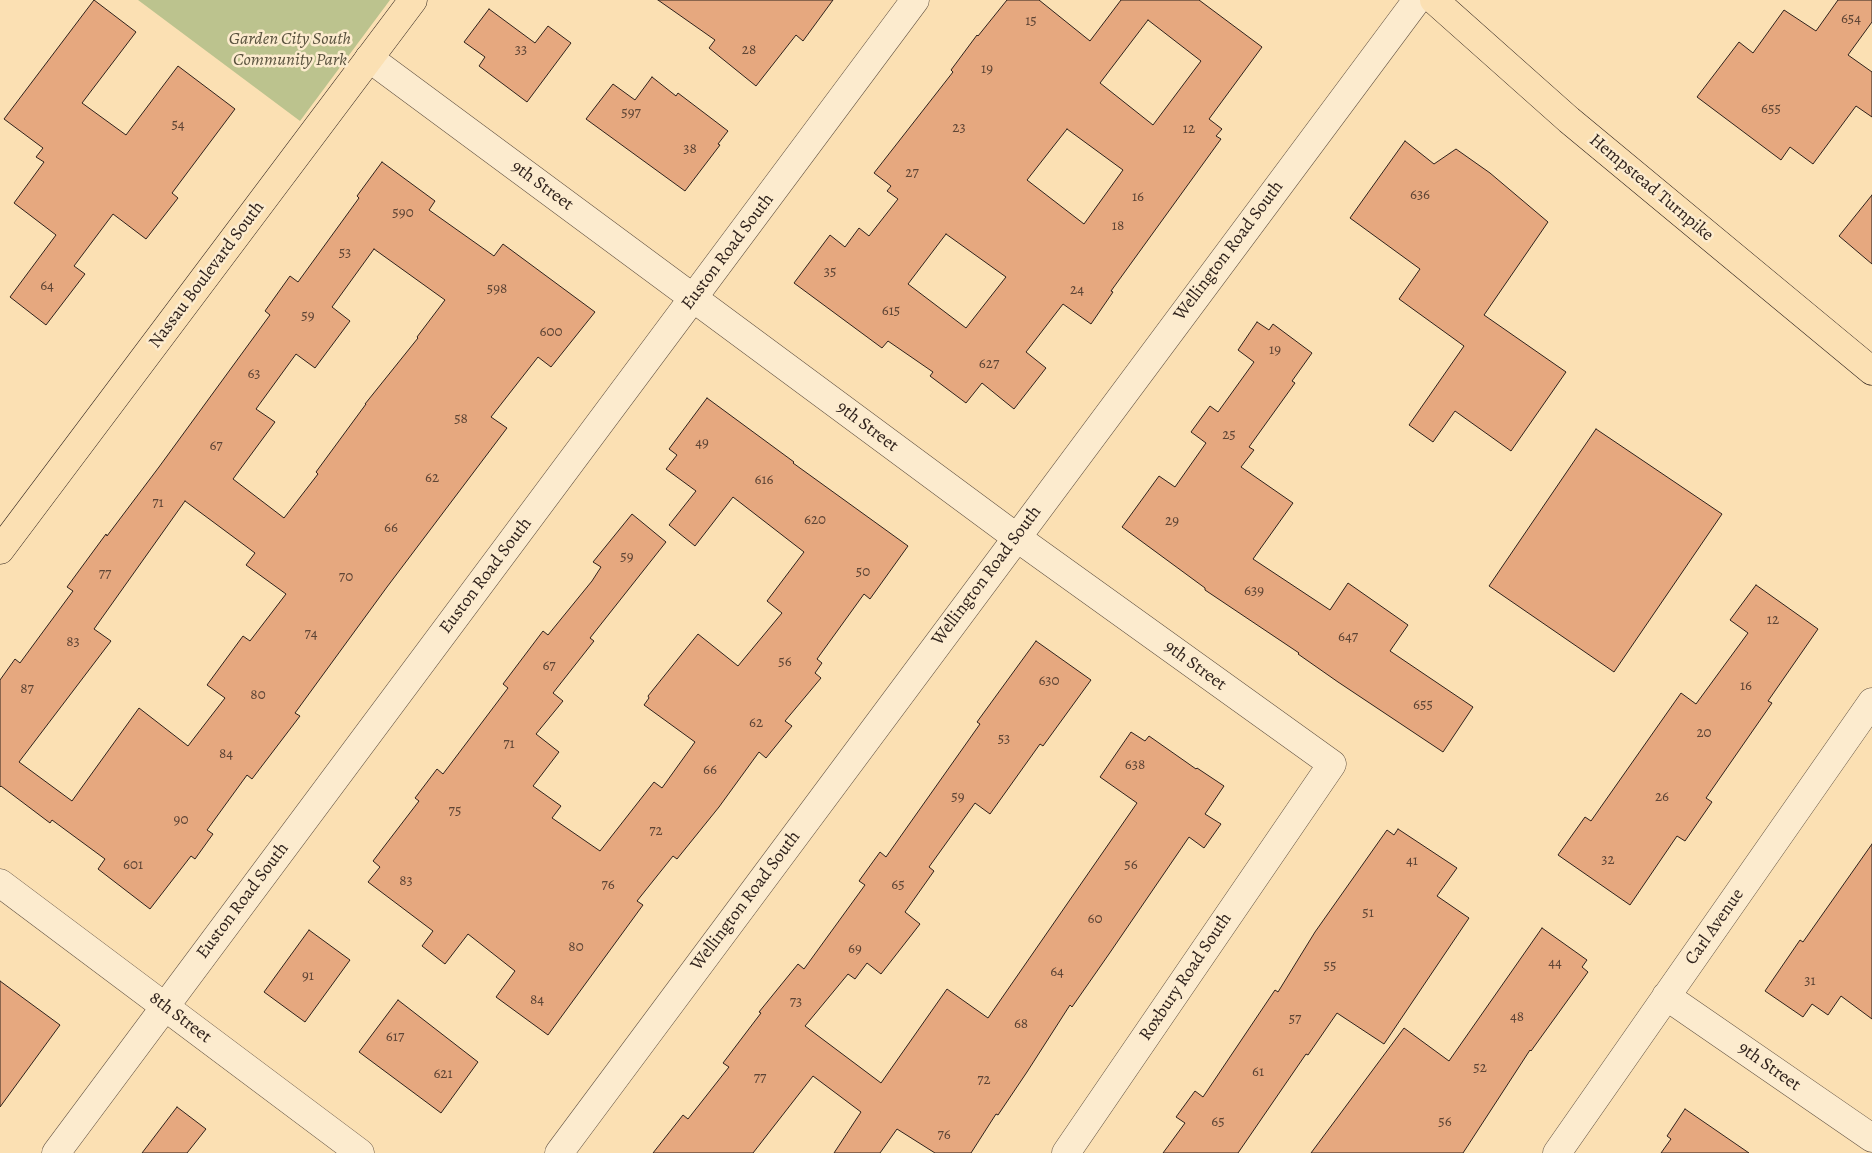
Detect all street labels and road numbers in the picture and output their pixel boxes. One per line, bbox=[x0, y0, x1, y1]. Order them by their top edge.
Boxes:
street label: Hempstead Turnpike bbox=[1584, 130, 1718, 246]
street label: 9th Street bbox=[507, 156, 577, 216]
street label: Wellington Road South bbox=[1170, 177, 1288, 325]
street label: Euston Road South bbox=[677, 190, 779, 314]
street label: Nassau Boulevard South bbox=[145, 197, 269, 353]
street label: 9th Street bbox=[832, 397, 902, 457]
street label: Wellington Road South bbox=[928, 502, 1046, 650]
street label: Euston Road South bbox=[435, 514, 537, 638]
street label: 9th Street bbox=[1160, 636, 1230, 696]
street label: Wellington Road South bbox=[687, 827, 805, 975]
street label: Euston Road South bbox=[192, 839, 294, 963]
street label: Carl Avenue bbox=[1681, 885, 1749, 969]
street label: Roxbury Road South bbox=[1135, 909, 1237, 1045]
street label: 8th Street bbox=[145, 988, 215, 1048]
street label: 9th Street bbox=[1733, 1038, 1805, 1096]

